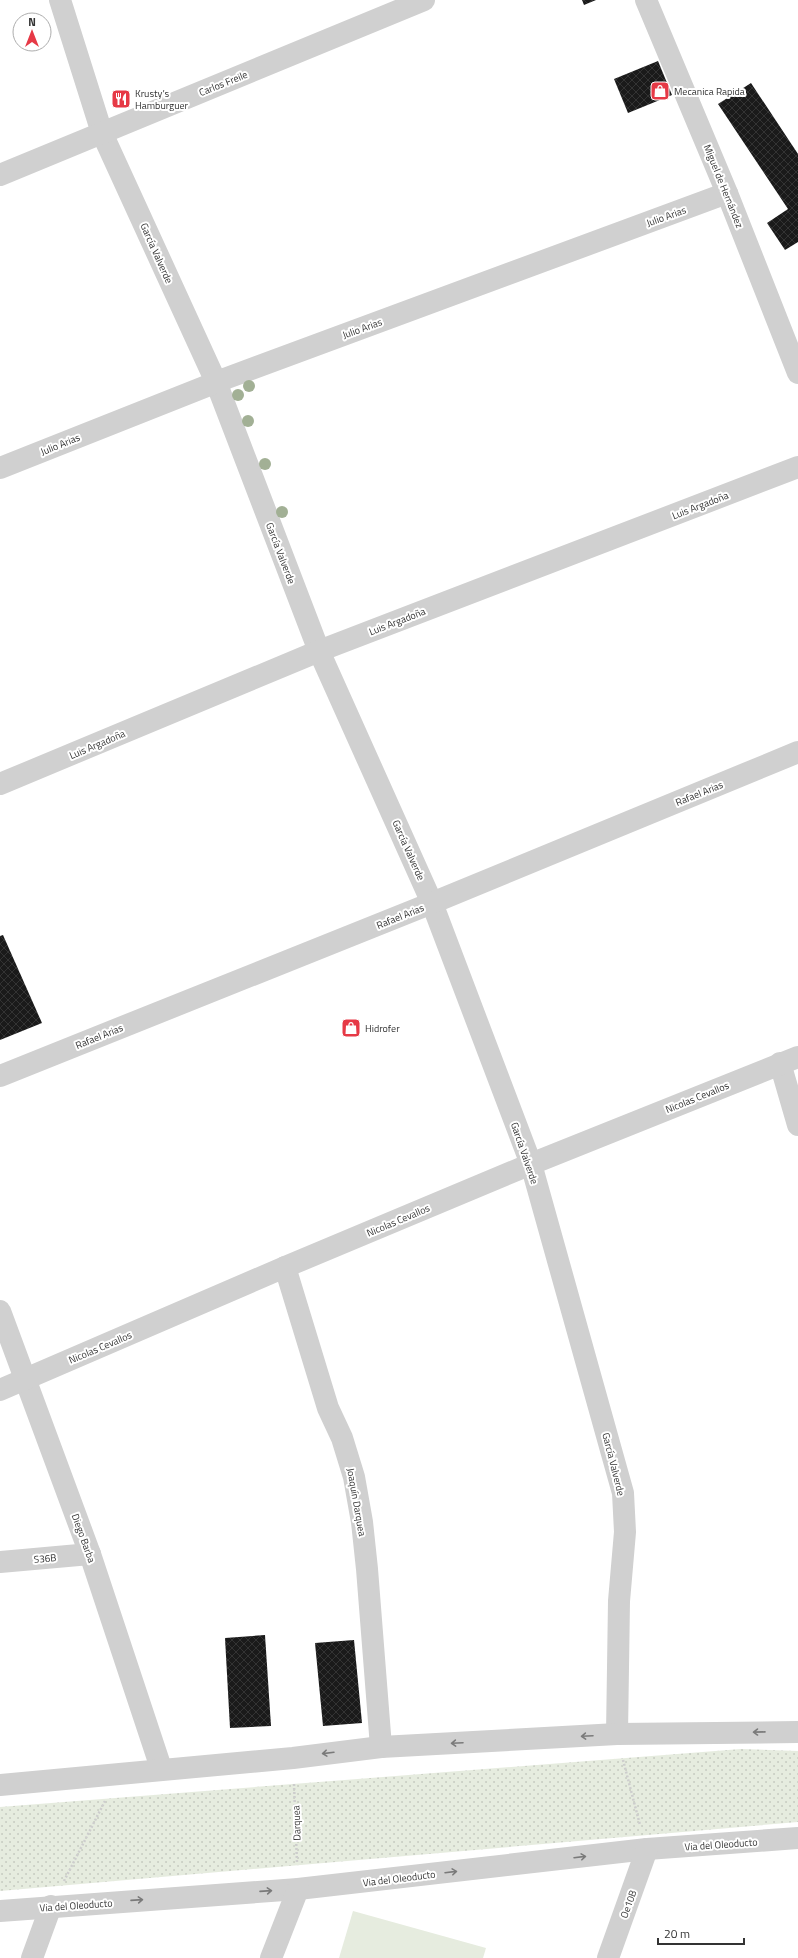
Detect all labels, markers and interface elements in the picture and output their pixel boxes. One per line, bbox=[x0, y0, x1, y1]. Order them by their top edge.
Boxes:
north arrow bbox=[12, 12, 52, 52]
text: N bbox=[28, 14, 36, 30]
street label: Carlos Freile bbox=[197, 67, 250, 100]
shop icon: Mecanica Rapida bbox=[649, 80, 671, 102]
place label: Mecanica Rapida bbox=[674, 84, 745, 99]
place label: Krusty’s Hamburguer bbox=[135, 86, 189, 113]
restaurant icon: Krusty’s Hamburguer bbox=[110, 88, 132, 110]
street label: Miguel de Hernández bbox=[700, 142, 747, 231]
street label: Julio Arias bbox=[644, 202, 689, 231]
street label: García Valverde bbox=[137, 221, 177, 286]
street label: Julio Arias bbox=[340, 314, 385, 343]
street label: Julio Arias bbox=[38, 430, 83, 459]
street label: Luis Argadoña bbox=[670, 488, 731, 523]
street label: García Valverde bbox=[262, 520, 299, 586]
street label: Luis Argadoña bbox=[367, 604, 428, 639]
street label: Luis Argadoña bbox=[67, 726, 128, 763]
street label: Rafael Arias bbox=[673, 777, 726, 810]
street label: García Valverde bbox=[389, 818, 429, 883]
street label: Rafael Arias bbox=[374, 900, 427, 933]
shop icon: Hidrofer bbox=[340, 1017, 362, 1039]
street label: Rafael Arias bbox=[73, 1020, 126, 1053]
place label: Hidrofer bbox=[365, 1021, 400, 1036]
street label: Nicolas Cevallos bbox=[663, 1078, 732, 1117]
street label: García Valverde bbox=[507, 1120, 542, 1186]
street label: Nicolas Cevallos bbox=[364, 1200, 432, 1241]
street label: Nicolas Cevallos bbox=[66, 1327, 134, 1368]
street label: García Valverde bbox=[598, 1431, 629, 1497]
street label: Joaquín Darquea bbox=[343, 1467, 370, 1537]
street label: Diego Barba bbox=[68, 1512, 99, 1565]
street label: S36B bbox=[33, 1550, 57, 1567]
one-way arrow bbox=[753, 1728, 766, 1736]
one-way arrow bbox=[581, 1732, 594, 1739]
one-way arrow bbox=[451, 1739, 464, 1746]
one-way arrow bbox=[322, 1750, 335, 1757]
street label: Darquea bbox=[288, 1805, 305, 1841]
street label: Via del Oleoducto bbox=[684, 1834, 758, 1855]
one-way arrow bbox=[573, 1853, 586, 1861]
street label: Via del Oleoducto bbox=[362, 1867, 436, 1890]
one-way arrow bbox=[444, 1868, 457, 1875]
one-way arrow bbox=[259, 1888, 272, 1895]
street label: Oe10B bbox=[616, 1888, 640, 1920]
street label: Via del Oleoducto bbox=[39, 1895, 113, 1916]
one-way arrow bbox=[130, 1897, 143, 1904]
scale bar bbox=[658, 1920, 744, 1946]
text: 20 m bbox=[664, 1924, 690, 1943]

